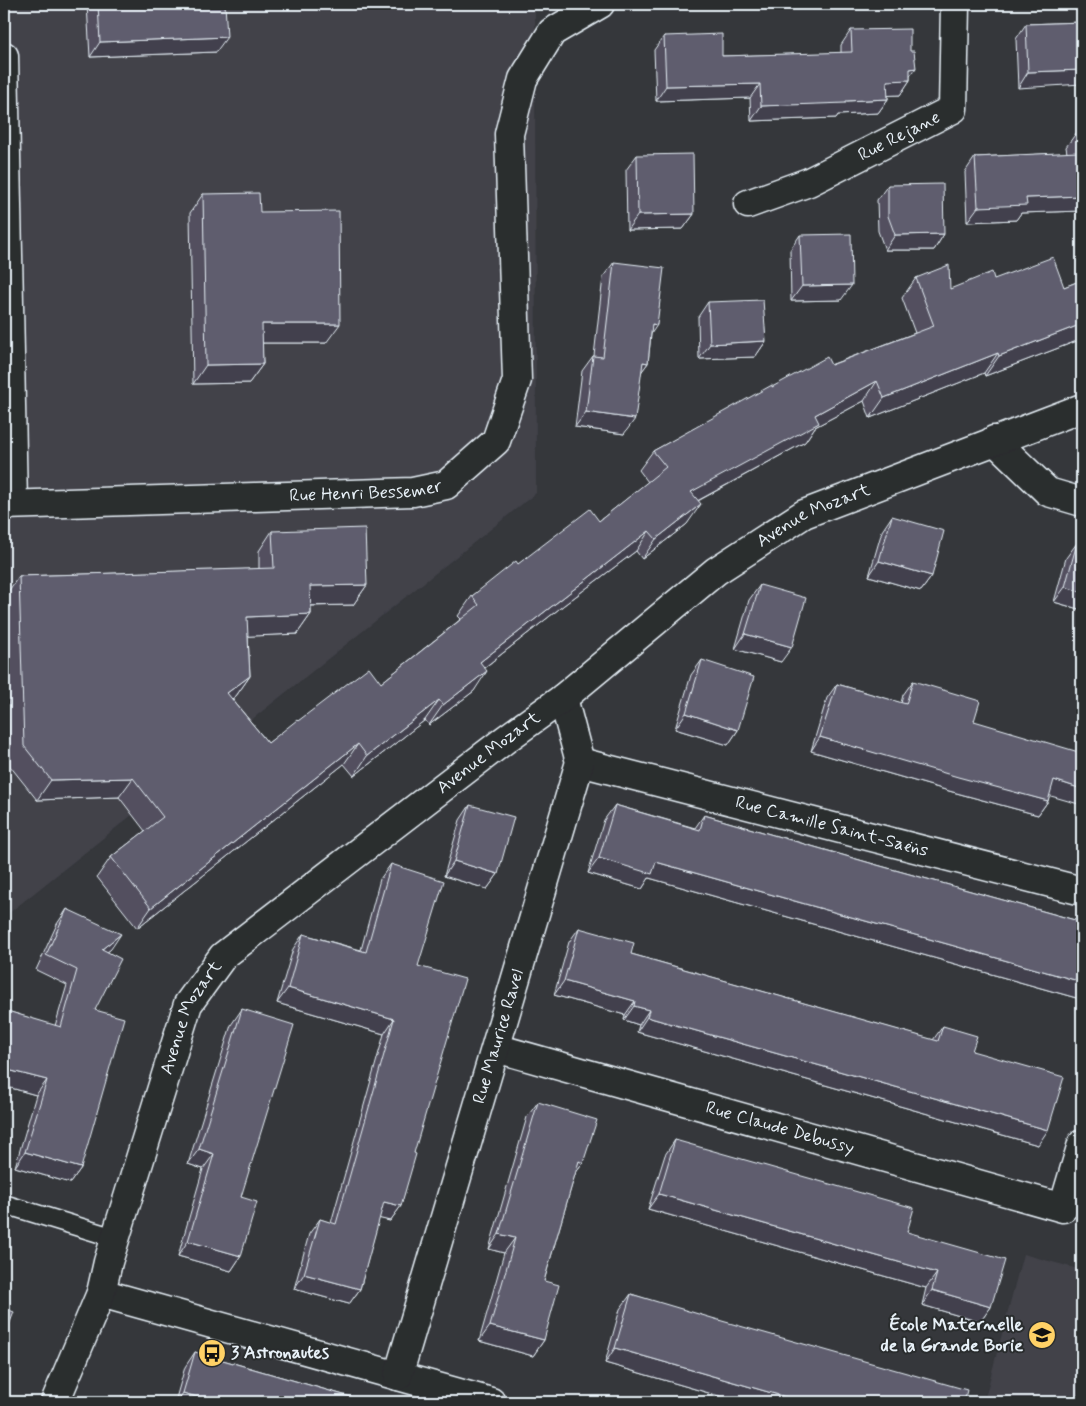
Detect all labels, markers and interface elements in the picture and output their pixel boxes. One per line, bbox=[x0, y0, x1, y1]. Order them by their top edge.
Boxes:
street label: Rue Rejane bbox=[854, 105, 944, 167]
street label: Rue Henri Bessemer bbox=[289, 474, 445, 508]
street label: Avenue Mozart bbox=[752, 478, 874, 553]
street label: Avenue Mozart bbox=[432, 706, 546, 800]
street label: Rue Camille Saint-Saëns bbox=[733, 790, 931, 863]
street label: Avenue Mozart bbox=[155, 956, 228, 1077]
street label: Rue Maurice Ravel bbox=[467, 966, 530, 1107]
street label: Rue Claude Debussy bbox=[703, 1096, 857, 1161]
place label: École Maternelle de la Grande Borie bbox=[880, 1312, 1024, 1358]
school or university icon: École Maternelle de la Grande Borie bbox=[1027, 1320, 1057, 1350]
bus stop icon: 3 Astronautes bbox=[197, 1338, 227, 1368]
place label: 3 Astronautes bbox=[231, 1341, 329, 1365]

